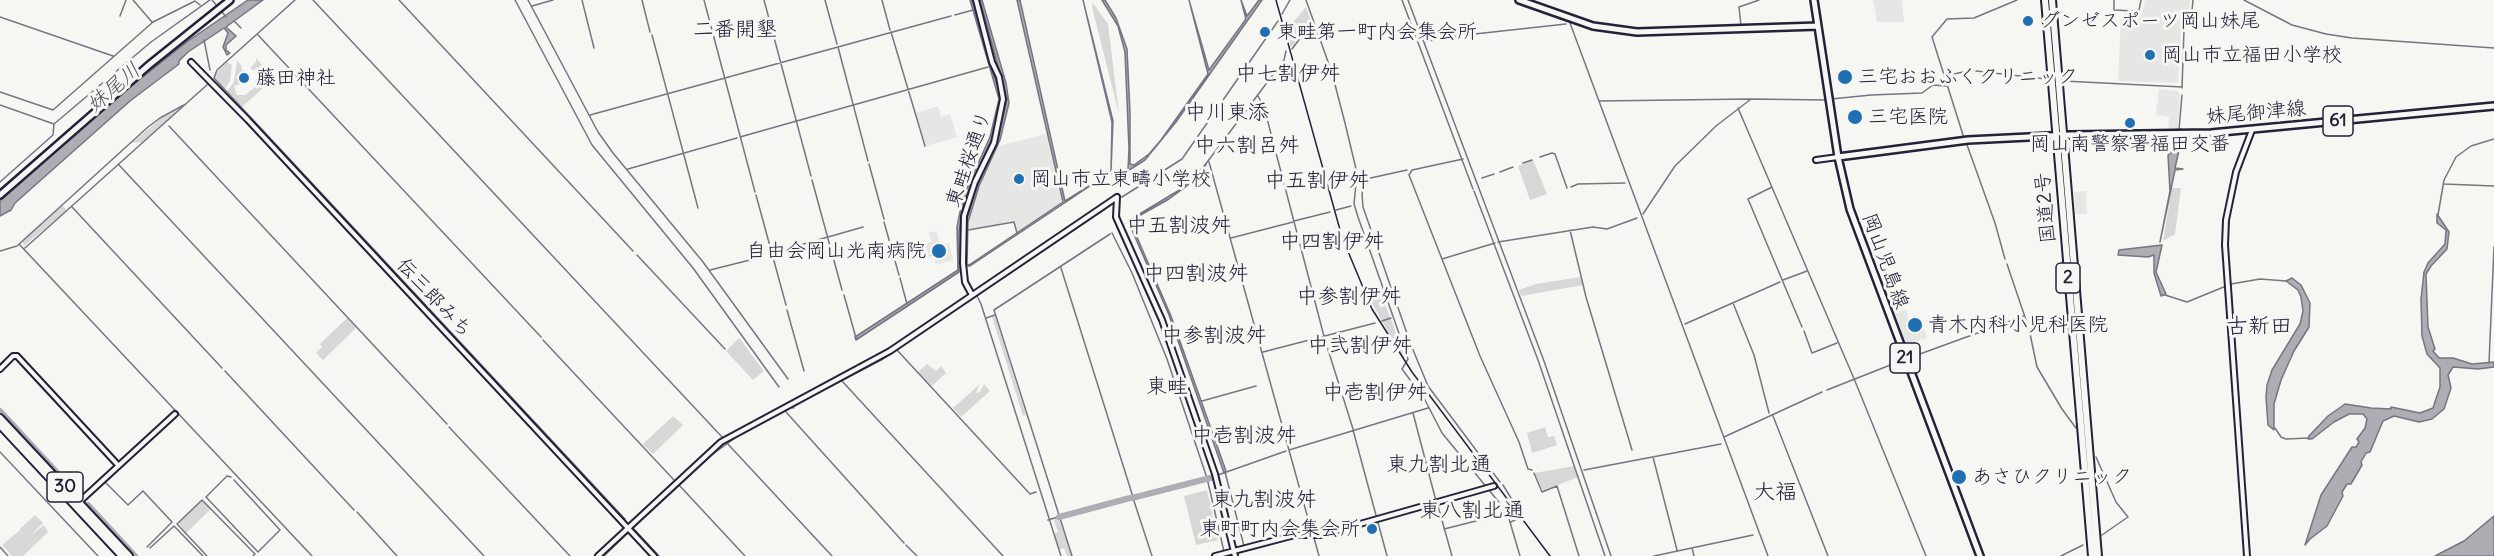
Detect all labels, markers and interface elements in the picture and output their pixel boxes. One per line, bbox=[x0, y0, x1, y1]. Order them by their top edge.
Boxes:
place label: グンゼスポーツ岡山妹尾 bbox=[2040, 9, 2260, 33]
marker: グンゼスポーツ岡山妹尾 bbox=[2021, 14, 2035, 28]
district label: 二番開墾 bbox=[693, 17, 777, 43]
place label: 東畦第一町内会集会所 bbox=[1277, 20, 1477, 44]
marker: 東畦第一町内会集会所 bbox=[1258, 25, 1272, 39]
place label: 岡山市立福田小学校 bbox=[2162, 43, 2342, 67]
marker: 岡山市立福田小学校 bbox=[2143, 48, 2157, 62]
water label: 妹尾川 bbox=[82, 58, 146, 118]
district label: 中七割伊舛 bbox=[1236, 61, 1340, 87]
place label: 三宅おおふくクリニック bbox=[1858, 65, 2078, 89]
place label: 藤田神社 bbox=[256, 66, 336, 90]
marker: 三宅おおふくクリニック bbox=[1836, 68, 1854, 86]
marker: 藤田神社 bbox=[237, 71, 251, 85]
street label: 妹尾御津線 bbox=[2205, 97, 2307, 129]
district label: 中川東添 bbox=[1185, 100, 1269, 126]
place label: 三宅医院 bbox=[1868, 105, 1948, 129]
road number: 61 bbox=[2323, 106, 2353, 136]
street label: 東畦桜通り bbox=[941, 108, 997, 210]
marker: 三宅医院 bbox=[1846, 108, 1864, 126]
marker: 岡山南警察署福田交番 bbox=[2123, 116, 2137, 130]
place label: 岡山南警察署福田交番 bbox=[2030, 132, 2230, 156]
district label: 中六割呂舛 bbox=[1195, 133, 1299, 159]
place label: 岡山市立東疇小学校 bbox=[1031, 167, 1211, 191]
district label: 中五割伊舛 bbox=[1265, 168, 1369, 194]
marker: 岡山市立東疇小学校 bbox=[1012, 172, 1026, 186]
street label: 国道2号 bbox=[2031, 172, 2061, 244]
street label: 岡山児島線 bbox=[1857, 210, 1913, 312]
district label: 中五割波舛 bbox=[1127, 213, 1231, 239]
district label: 中四割伊舛 bbox=[1280, 229, 1384, 255]
place label: 自由会岡山光南病院 bbox=[746, 239, 926, 263]
marker: 自由会岡山光南病院 bbox=[930, 242, 948, 260]
street label: 伝三郎みち bbox=[391, 253, 477, 343]
district label: 中四割波舛 bbox=[1144, 261, 1248, 287]
road number: 2 bbox=[2056, 263, 2080, 293]
district label: 中参割伊舛 bbox=[1297, 284, 1401, 310]
place label: 青木内科小児科医院 bbox=[1928, 313, 2108, 337]
district label: 古新田 bbox=[2226, 314, 2292, 340]
marker: 青木内科小児科医院 bbox=[1906, 316, 1924, 334]
district label: 中参割波舛 bbox=[1162, 323, 1266, 349]
district label: 中弐割伊舛 bbox=[1308, 333, 1412, 359]
road number: 21 bbox=[1890, 343, 1920, 373]
district label: 東畦 bbox=[1146, 374, 1188, 400]
district label: 中壱割伊舛 bbox=[1323, 380, 1427, 406]
district label: 中壱割波舛 bbox=[1192, 423, 1296, 449]
district label: 東九割北通 bbox=[1387, 452, 1491, 478]
place label: あさひクリニック bbox=[1972, 465, 2132, 489]
marker: あさひクリニック bbox=[1950, 468, 1968, 486]
road number: 30 bbox=[47, 472, 83, 502]
district label: 大福 bbox=[1753, 480, 1797, 506]
district label: 東九割波舛 bbox=[1212, 487, 1316, 513]
district label: 東八割北通 bbox=[1420, 498, 1524, 524]
place label: 東町町内会集会所 bbox=[1200, 517, 1360, 541]
marker: 東町町内会集会所 bbox=[1365, 522, 1379, 536]

